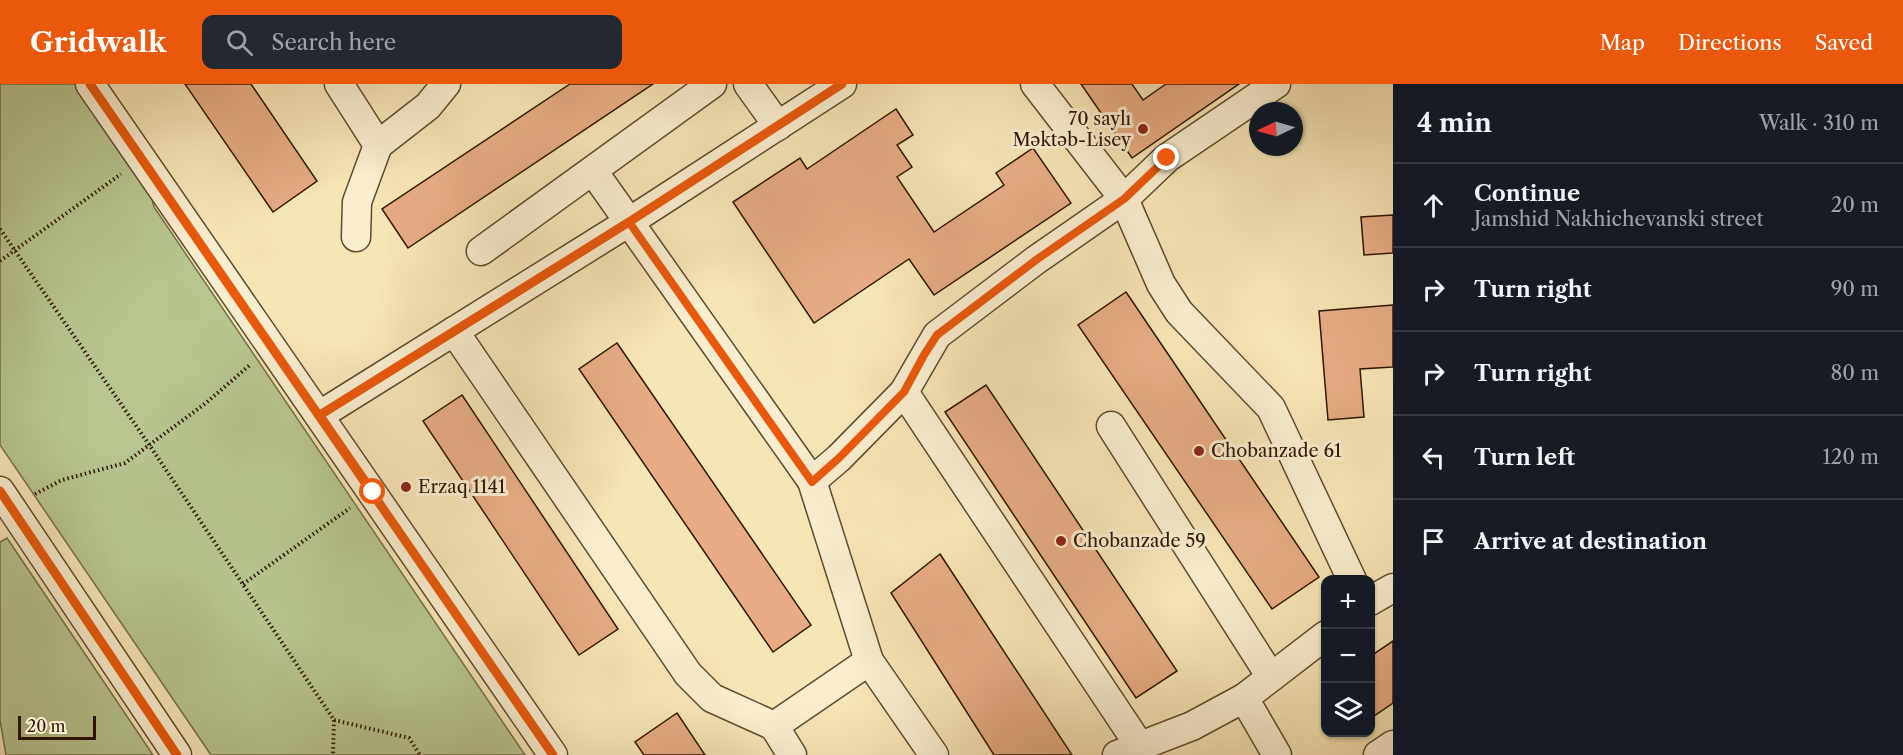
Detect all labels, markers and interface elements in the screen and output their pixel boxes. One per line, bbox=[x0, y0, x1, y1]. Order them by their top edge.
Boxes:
search box bbox=[202, 15, 622, 69]
text: Gridwalk bbox=[30, 25, 166, 59]
icon: search bbox=[223, 26, 256, 59]
text: Search here bbox=[271, 29, 396, 56]
text: Map bbox=[1600, 30, 1645, 55]
text: Directions bbox=[1678, 30, 1782, 55]
text: Saved bbox=[1815, 30, 1873, 55]
north arrow bbox=[1249, 102, 1303, 156]
text: 4 min bbox=[1417, 107, 1492, 139]
place label: 70 saylı Məktəb-Lisey bbox=[1012, 108, 1132, 151]
text: Walk · 310 m bbox=[1759, 111, 1879, 135]
marker: 70 saylı Məktəb-Lisey bbox=[1136, 122, 1150, 136]
route end bbox=[1153, 144, 1179, 170]
text: Continue bbox=[1474, 180, 1580, 207]
icon: ahead bbox=[1417, 189, 1450, 222]
text: 20 m bbox=[1831, 193, 1879, 217]
text: Jamshid Nakhichevanski street bbox=[1474, 207, 1764, 231]
icon: right bbox=[1417, 273, 1450, 306]
text: Turn right bbox=[1474, 276, 1592, 303]
text: 90 m bbox=[1831, 277, 1879, 301]
icon: right bbox=[1417, 357, 1450, 390]
text: Turn right bbox=[1474, 360, 1592, 387]
text: 80 m bbox=[1831, 361, 1879, 385]
place label: Chobanzade 61 bbox=[1211, 440, 1342, 462]
icon: left bbox=[1417, 441, 1450, 474]
marker: Chobanzade 61 bbox=[1192, 444, 1206, 458]
text: Turn left bbox=[1474, 444, 1575, 471]
text: 120 m bbox=[1822, 445, 1879, 469]
place label: Erzaq 1141 bbox=[418, 476, 506, 498]
route start bbox=[359, 478, 385, 504]
marker: Erzaq 1141 bbox=[399, 480, 413, 494]
icon: arrive bbox=[1417, 525, 1450, 558]
text: Arrive at destination bbox=[1474, 528, 1707, 555]
place label: Chobanzade 59 bbox=[1073, 530, 1206, 552]
marker: Chobanzade 59 bbox=[1054, 534, 1068, 548]
map controls bbox=[1321, 575, 1375, 737]
button: + bbox=[1321, 575, 1375, 629]
button: − bbox=[1321, 629, 1375, 683]
button: layers bbox=[1321, 683, 1375, 737]
scale bar bbox=[18, 713, 96, 740]
text: 20 m bbox=[27, 716, 66, 736]

